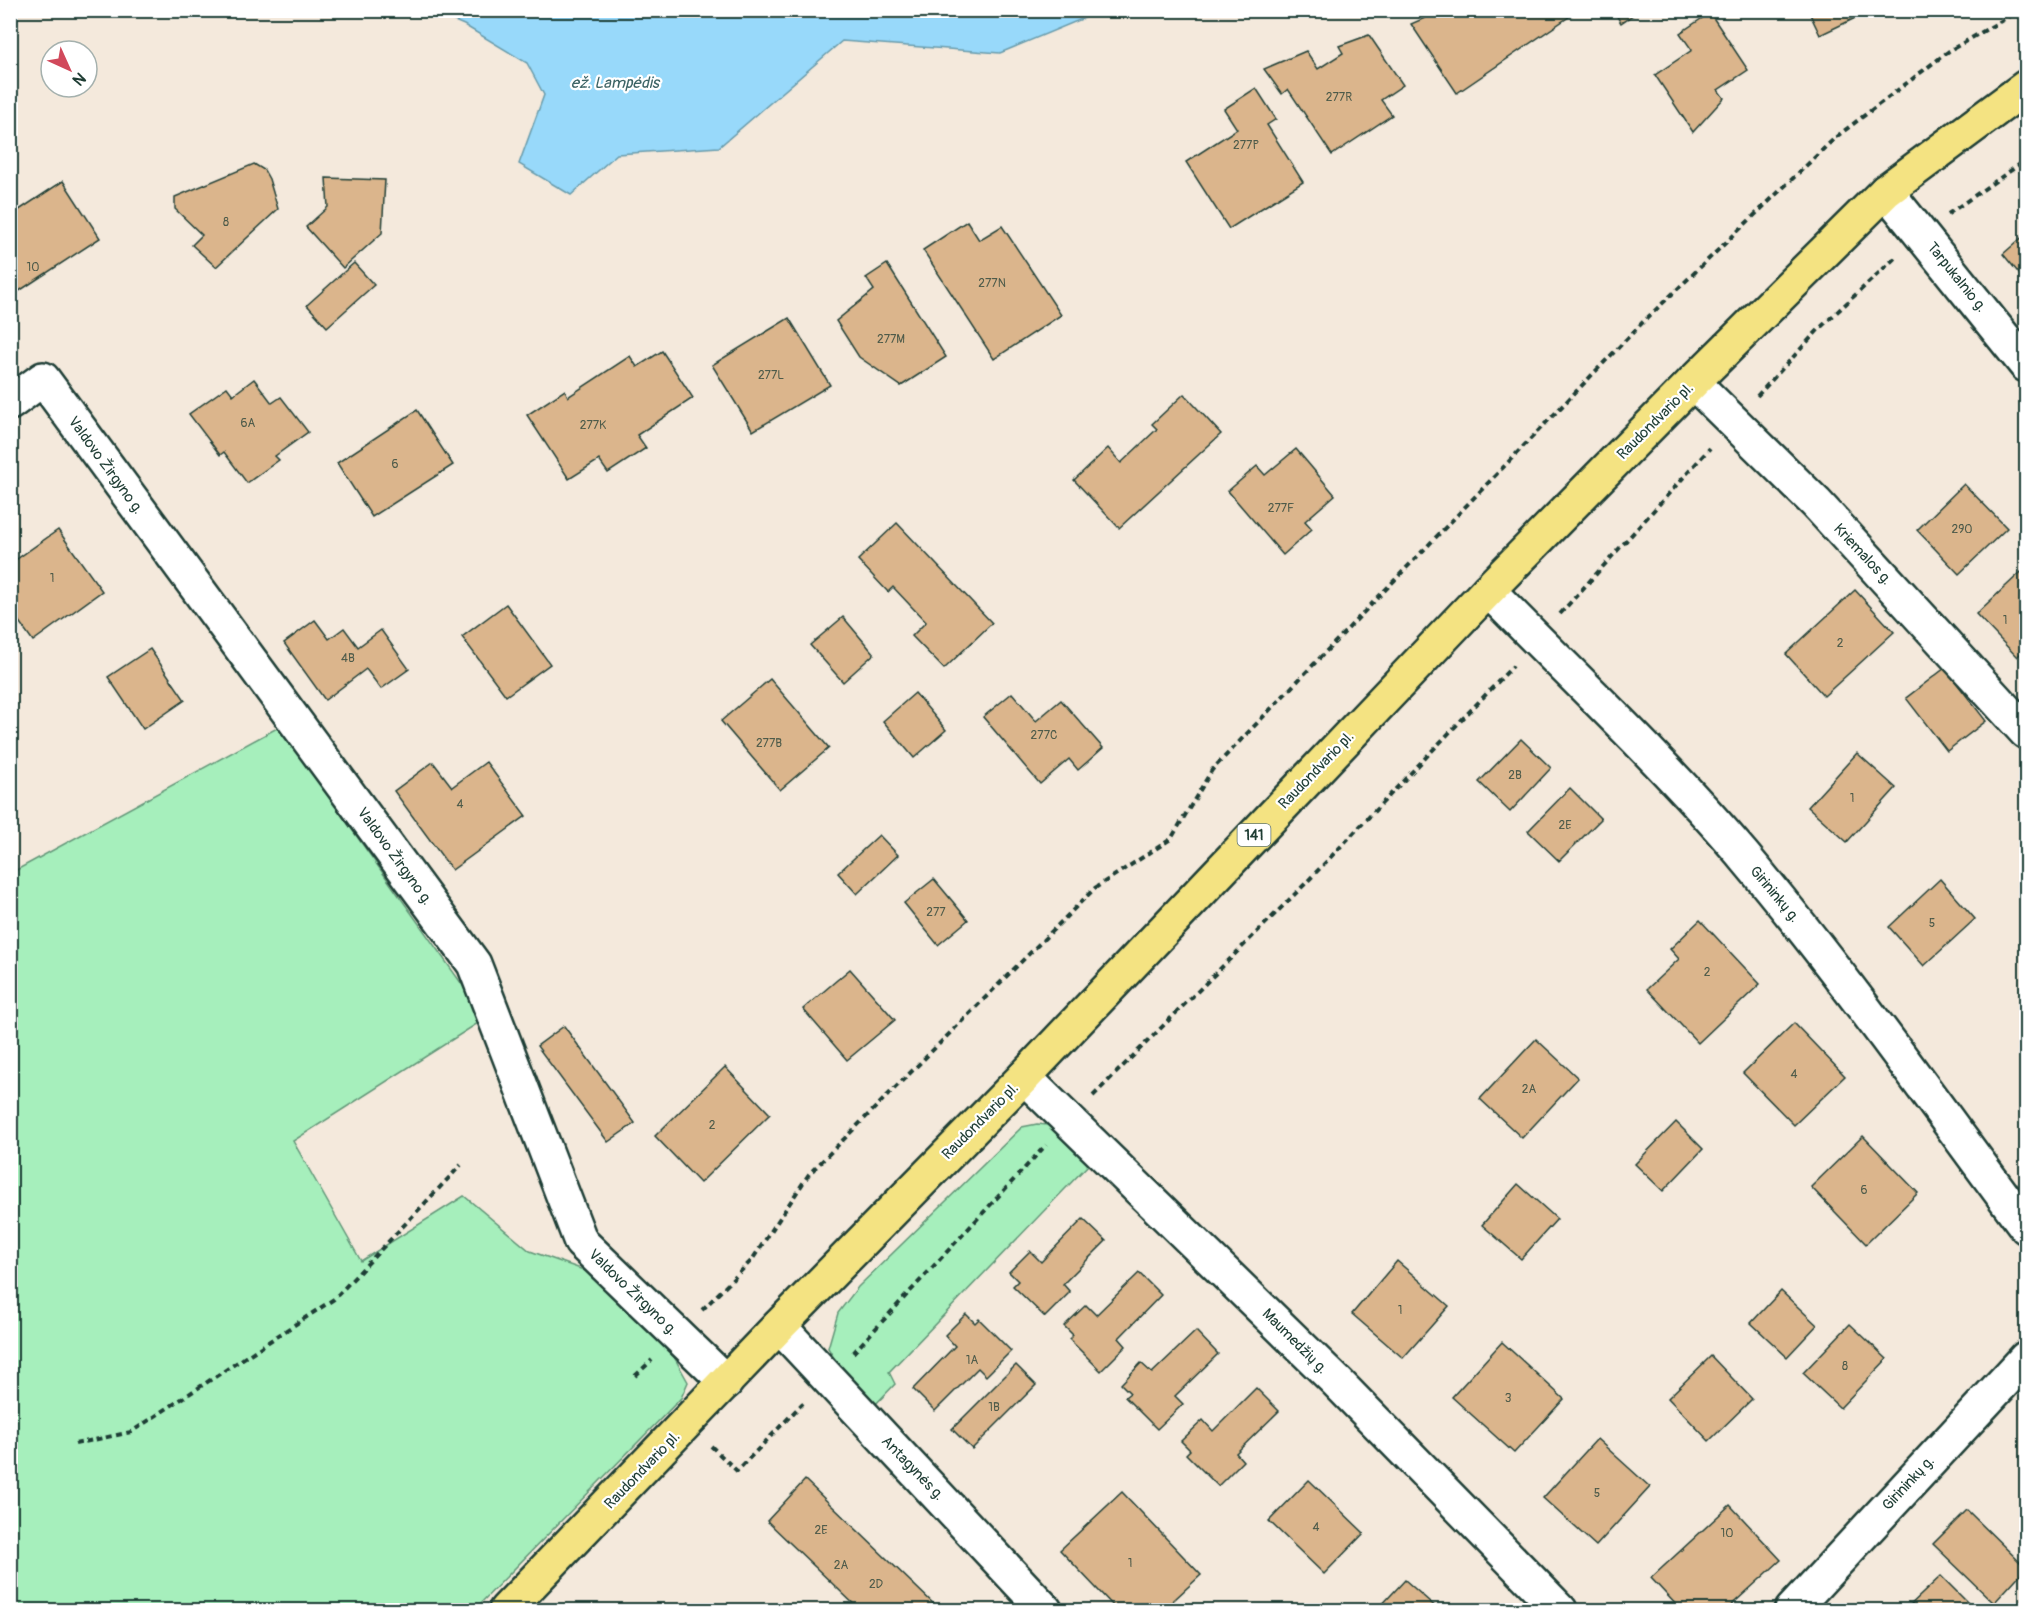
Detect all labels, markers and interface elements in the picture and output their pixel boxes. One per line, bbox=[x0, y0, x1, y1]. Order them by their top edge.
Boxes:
north arrow bbox=[39, 39, 99, 99]
text: N bbox=[68, 68, 90, 90]
water label: ež. Lampėdis bbox=[571, 73, 661, 93]
house number: 277R bbox=[1326, 90, 1352, 105]
house number: 277P bbox=[1233, 138, 1259, 153]
house number: 8 bbox=[223, 215, 229, 230]
street label: Tarpukalnio g. bbox=[1923, 239, 1991, 316]
house number: 10 bbox=[27, 260, 39, 275]
house number: 277N bbox=[978, 276, 1006, 291]
house number: 277M bbox=[877, 332, 905, 347]
house number: 277L bbox=[758, 368, 784, 383]
street label: Raudondvario pl. bbox=[1613, 379, 1698, 464]
street label: Valdovo Žirgyno g. bbox=[64, 413, 147, 518]
house number: 6A bbox=[241, 416, 256, 431]
house number: 277K bbox=[580, 418, 606, 433]
house number: 6 bbox=[392, 457, 399, 472]
house number: 277F bbox=[1268, 501, 1294, 516]
street label: Kriemalos g. bbox=[1829, 520, 1896, 589]
house number: 290 bbox=[1951, 522, 1973, 537]
house number: 1 bbox=[50, 571, 54, 586]
house number: 1 bbox=[2003, 613, 2007, 628]
house number: 2 bbox=[1837, 636, 1844, 651]
house number: 4B bbox=[341, 651, 355, 666]
house number: 277C bbox=[1031, 728, 1057, 743]
street label: Raudondvario pl. bbox=[1275, 728, 1358, 813]
house number: 277B bbox=[756, 736, 782, 751]
house number: 2B bbox=[1508, 768, 1522, 783]
house number: 1 bbox=[1850, 791, 1854, 806]
house number: 4 bbox=[457, 797, 464, 812]
street label: Valdovo Žirgyno g. bbox=[353, 804, 436, 909]
house number: 2E bbox=[1559, 818, 1571, 833]
road number: 141 bbox=[1238, 824, 1270, 846]
street label: Girininkų g. bbox=[1745, 862, 1804, 927]
house number: 277 bbox=[926, 905, 946, 920]
house number: 5 bbox=[1929, 916, 1935, 931]
house number: 2 bbox=[1704, 965, 1711, 980]
house number: 4 bbox=[1791, 1067, 1798, 1082]
street label: Raudondvario pl. bbox=[938, 1079, 1023, 1164]
house number: 2A bbox=[1522, 1082, 1536, 1097]
house number: 2 bbox=[709, 1118, 716, 1133]
house number: 6 bbox=[1861, 1183, 1868, 1198]
street label: Valdovo Žirgyno g. bbox=[584, 1245, 681, 1340]
house number: 1 bbox=[1398, 1303, 1402, 1318]
street label: Maumedžių g. bbox=[1258, 1305, 1331, 1378]
house number: 1A bbox=[966, 1353, 978, 1368]
house number: 8 bbox=[1842, 1359, 1848, 1374]
house number: 3 bbox=[1505, 1391, 1512, 1406]
house number: 1B bbox=[988, 1400, 1000, 1415]
street label: Raudondvario pl. bbox=[601, 1428, 684, 1513]
street label: Antagynės g. bbox=[877, 1432, 948, 1505]
street label: Girininkų g. bbox=[1878, 1452, 1939, 1515]
house number: 5 bbox=[1594, 1486, 1600, 1501]
house number: 4 bbox=[1313, 1520, 1320, 1535]
house number: 2E bbox=[815, 1523, 827, 1538]
house number: 10 bbox=[1721, 1526, 1733, 1541]
house number: 1 bbox=[1128, 1556, 1132, 1571]
house number: 2A bbox=[834, 1558, 848, 1573]
house number: 2D bbox=[869, 1577, 884, 1592]

